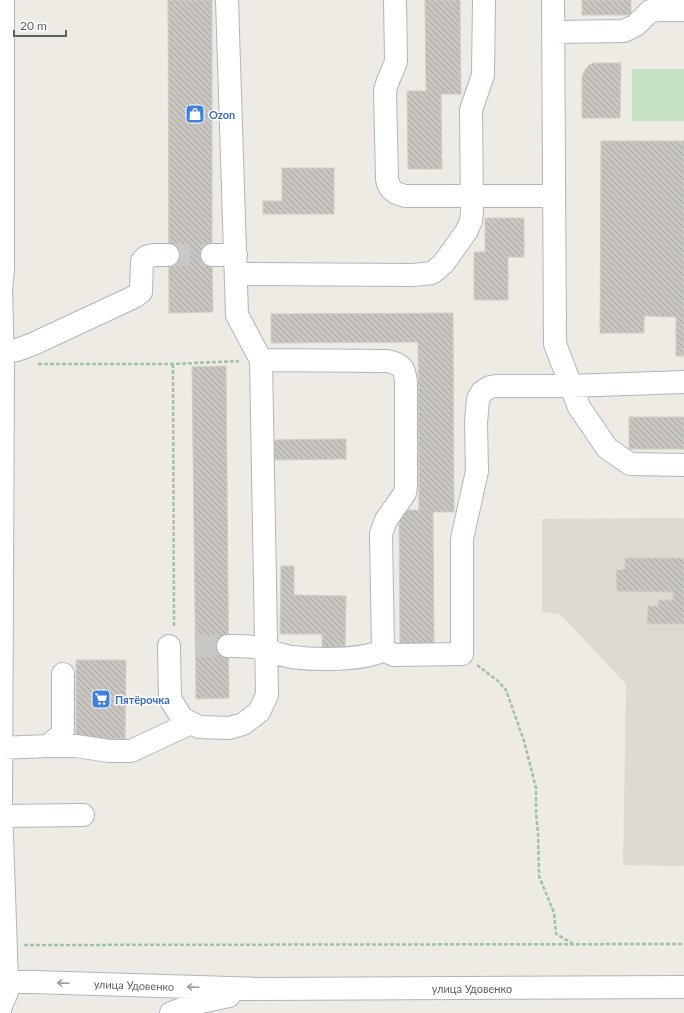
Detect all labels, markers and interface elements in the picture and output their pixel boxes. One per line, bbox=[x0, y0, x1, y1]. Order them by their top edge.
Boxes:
scale bar bbox=[14, 12, 66, 38]
text: 20 m bbox=[20, 18, 47, 33]
shop icon: Ozon bbox=[184, 103, 206, 125]
place label: Ozon bbox=[209, 108, 235, 121]
supermarket icon: Пятёрочка bbox=[90, 688, 112, 710]
place label: Пятёрочка bbox=[115, 693, 170, 706]
street label: улица Удовенко bbox=[94, 977, 174, 993]
one-way arrow bbox=[57, 979, 70, 987]
street label: улица Удовенко bbox=[432, 982, 512, 995]
one-way arrow bbox=[187, 983, 200, 991]

